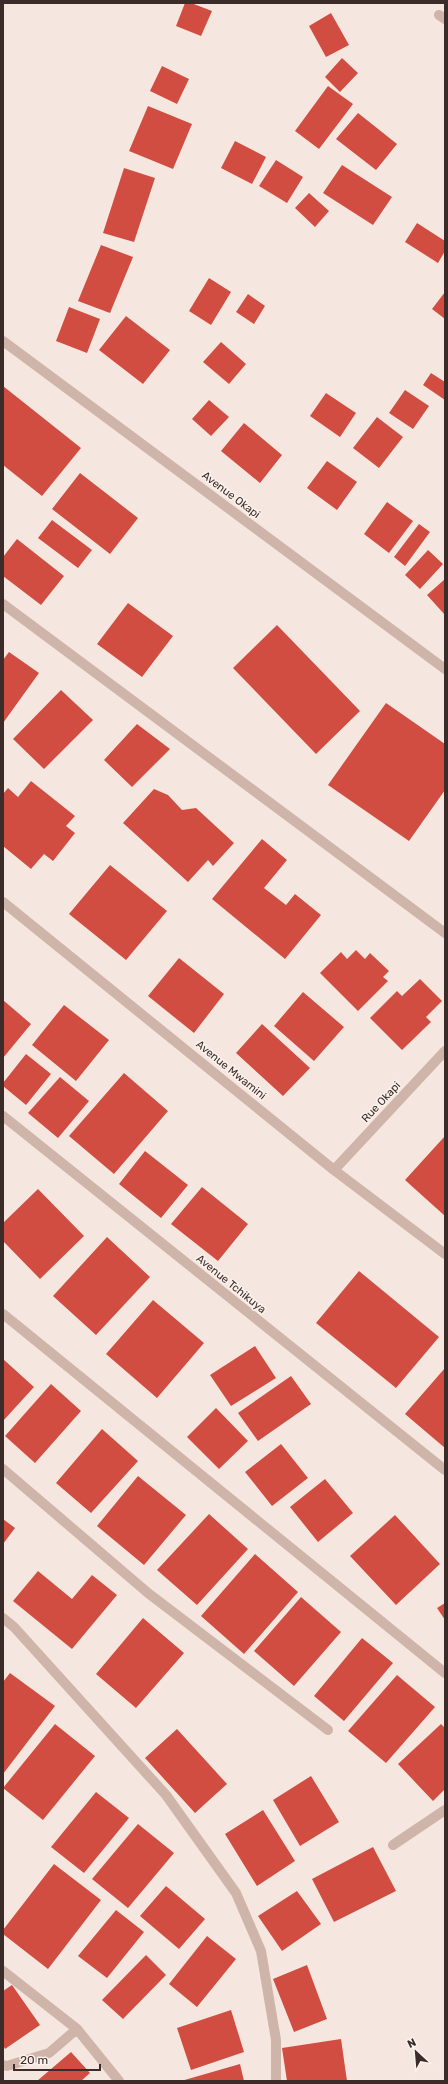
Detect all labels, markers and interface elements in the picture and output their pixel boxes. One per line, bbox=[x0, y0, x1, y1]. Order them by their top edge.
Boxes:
street label: Avenue Okapi bbox=[199, 469, 263, 521]
street label: Avenue Mwamini bbox=[193, 1038, 269, 1102]
street label: Rue Okapi bbox=[359, 1079, 403, 1125]
street label: Avenue Tchikuya bbox=[194, 1252, 268, 1316]
north arrow bbox=[396, 2032, 436, 2072]
text: N bbox=[405, 2036, 418, 2051]
scale bar bbox=[14, 2046, 100, 2072]
text: 20 m bbox=[20, 2053, 48, 2067]

